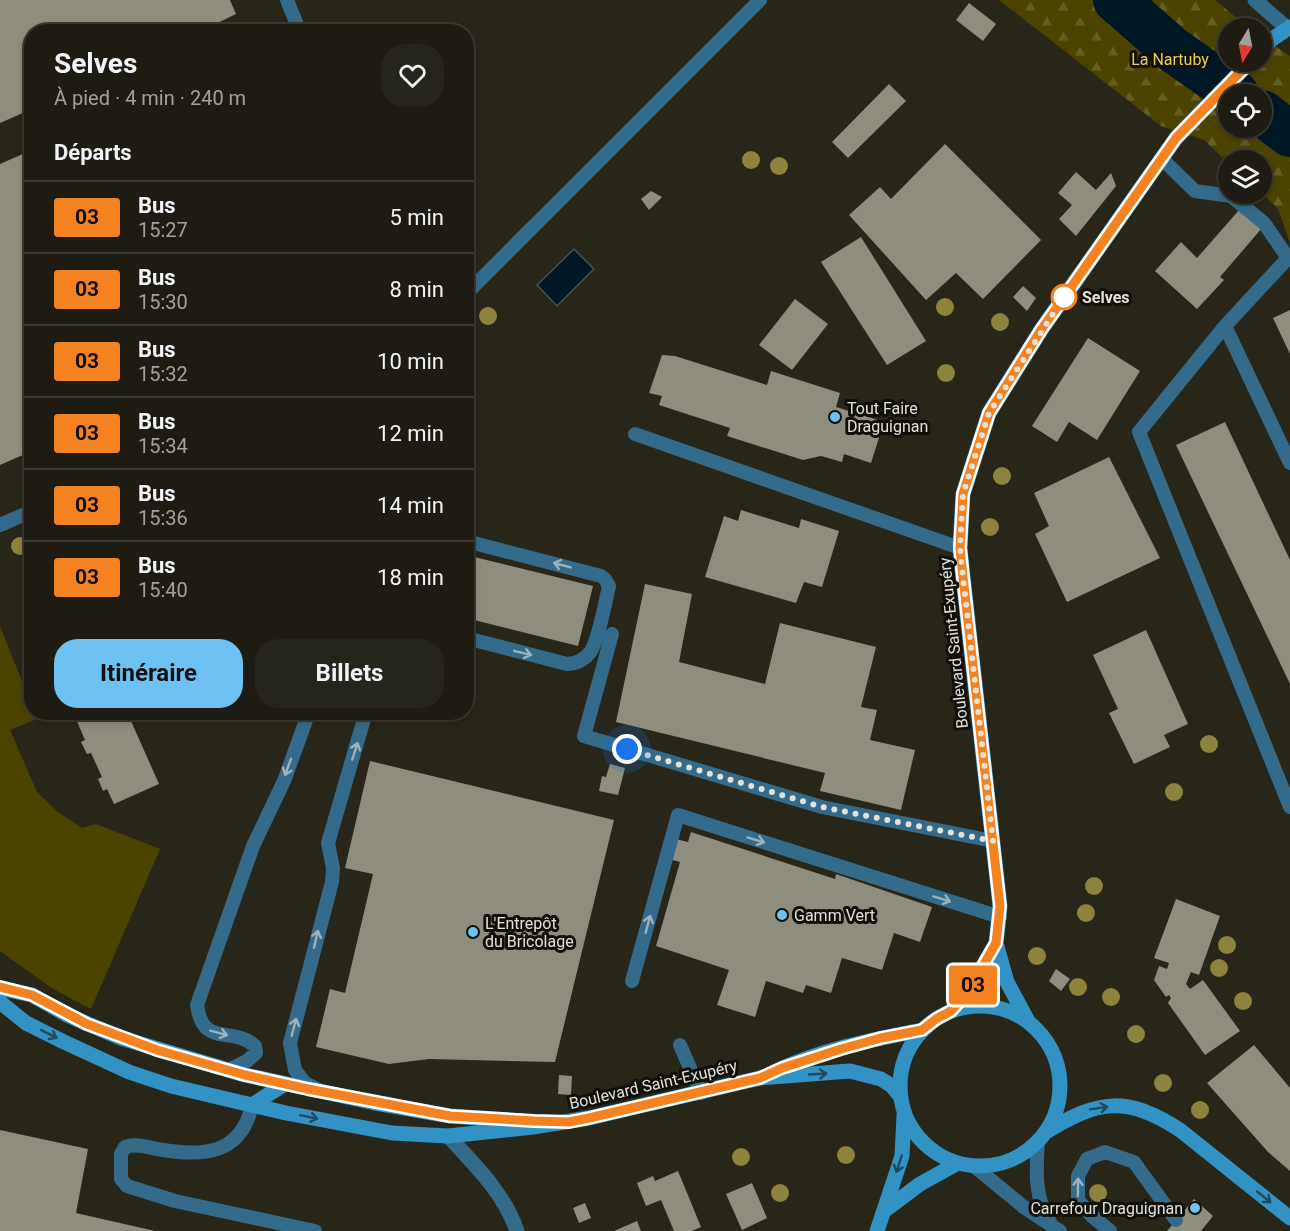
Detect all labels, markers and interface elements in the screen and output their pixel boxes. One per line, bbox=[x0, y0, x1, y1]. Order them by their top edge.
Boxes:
north arrow bbox=[1218, 18, 1272, 72]
map controls bbox=[1218, 18, 1272, 204]
button: heart bbox=[381, 44, 444, 107]
text: Selves bbox=[54, 47, 137, 80]
park label: La Nartuby bbox=[1131, 50, 1209, 69]
button: locate bbox=[1218, 84, 1272, 138]
text: À pied · 4 min · 240 m bbox=[54, 86, 246, 110]
text: Départs bbox=[54, 140, 132, 165]
button: layers bbox=[1218, 150, 1272, 204]
text: Bus bbox=[138, 193, 176, 218]
text: 03 bbox=[75, 205, 99, 229]
text: 5 min bbox=[389, 205, 444, 230]
text: 15:27 bbox=[138, 218, 188, 242]
text: Bus bbox=[138, 265, 176, 290]
text: 03 bbox=[75, 277, 99, 301]
text: 8 min bbox=[389, 277, 444, 302]
marker: Selves bbox=[1051, 284, 1077, 310]
place label: Selves bbox=[1082, 288, 1130, 307]
text: 15:30 bbox=[138, 290, 188, 314]
text: Bus bbox=[138, 337, 176, 362]
text: 03 bbox=[75, 349, 99, 373]
text: 10 min bbox=[377, 349, 444, 374]
text: 15:32 bbox=[138, 362, 188, 386]
place label: Tout Faire Draguignan bbox=[847, 399, 928, 436]
text: Bus bbox=[138, 409, 176, 434]
marker: Tout Faire Draguignan bbox=[828, 410, 842, 424]
text: 03 bbox=[75, 421, 99, 445]
text: 12 min bbox=[377, 421, 444, 446]
text: 15:34 bbox=[138, 434, 188, 458]
text: Bus bbox=[138, 481, 176, 506]
text: 03 bbox=[75, 493, 99, 517]
text: 14 min bbox=[377, 493, 444, 518]
text: 15:36 bbox=[138, 506, 188, 530]
text: Bus bbox=[138, 553, 176, 578]
street label: Boulevard Saint-Exupéry bbox=[935, 556, 972, 729]
one-way arrow bbox=[552, 559, 571, 571]
text: 03 bbox=[75, 565, 99, 589]
text: 18 min bbox=[377, 565, 444, 590]
text: 15:40 bbox=[138, 578, 188, 602]
button: Itinéraire bbox=[54, 639, 243, 708]
button: Billets bbox=[255, 639, 444, 708]
one-way arrow bbox=[513, 648, 532, 659]
your location bbox=[612, 734, 642, 764]
one-way arrow bbox=[351, 742, 362, 761]
one-way arrow bbox=[282, 757, 293, 776]
one-way arrow bbox=[746, 835, 765, 846]
one-way arrow bbox=[932, 894, 951, 905]
place label: Gamm Vert bbox=[794, 906, 875, 925]
marker: Gamm Vert bbox=[775, 908, 789, 922]
place label: L'Entrepôt du Bricolage bbox=[485, 914, 574, 951]
one-way arrow bbox=[643, 915, 654, 934]
marker: L'Entrepôt du Bricolage bbox=[466, 925, 480, 939]
one-way arrow bbox=[310, 930, 322, 949]
line badge: 03 bbox=[946, 966, 1000, 1004]
text: 03 bbox=[961, 973, 985, 997]
one-way arrow bbox=[289, 1018, 300, 1037]
one-way arrow bbox=[210, 1028, 229, 1039]
one-way arrow bbox=[39, 1029, 57, 1040]
street label: Boulevard Saint-Exupéry bbox=[567, 1056, 739, 1113]
one-way arrow bbox=[808, 1068, 828, 1079]
one-way arrow bbox=[1089, 1102, 1108, 1113]
one-way arrow bbox=[299, 1112, 318, 1124]
one-way arrow bbox=[893, 1154, 904, 1173]
one-way arrow bbox=[1072, 1177, 1084, 1197]
one-way arrow bbox=[1256, 1191, 1272, 1204]
place label: Carrefour Draguignan bbox=[1030, 1199, 1183, 1218]
marker: Carrefour Draguignan bbox=[1188, 1201, 1202, 1215]

